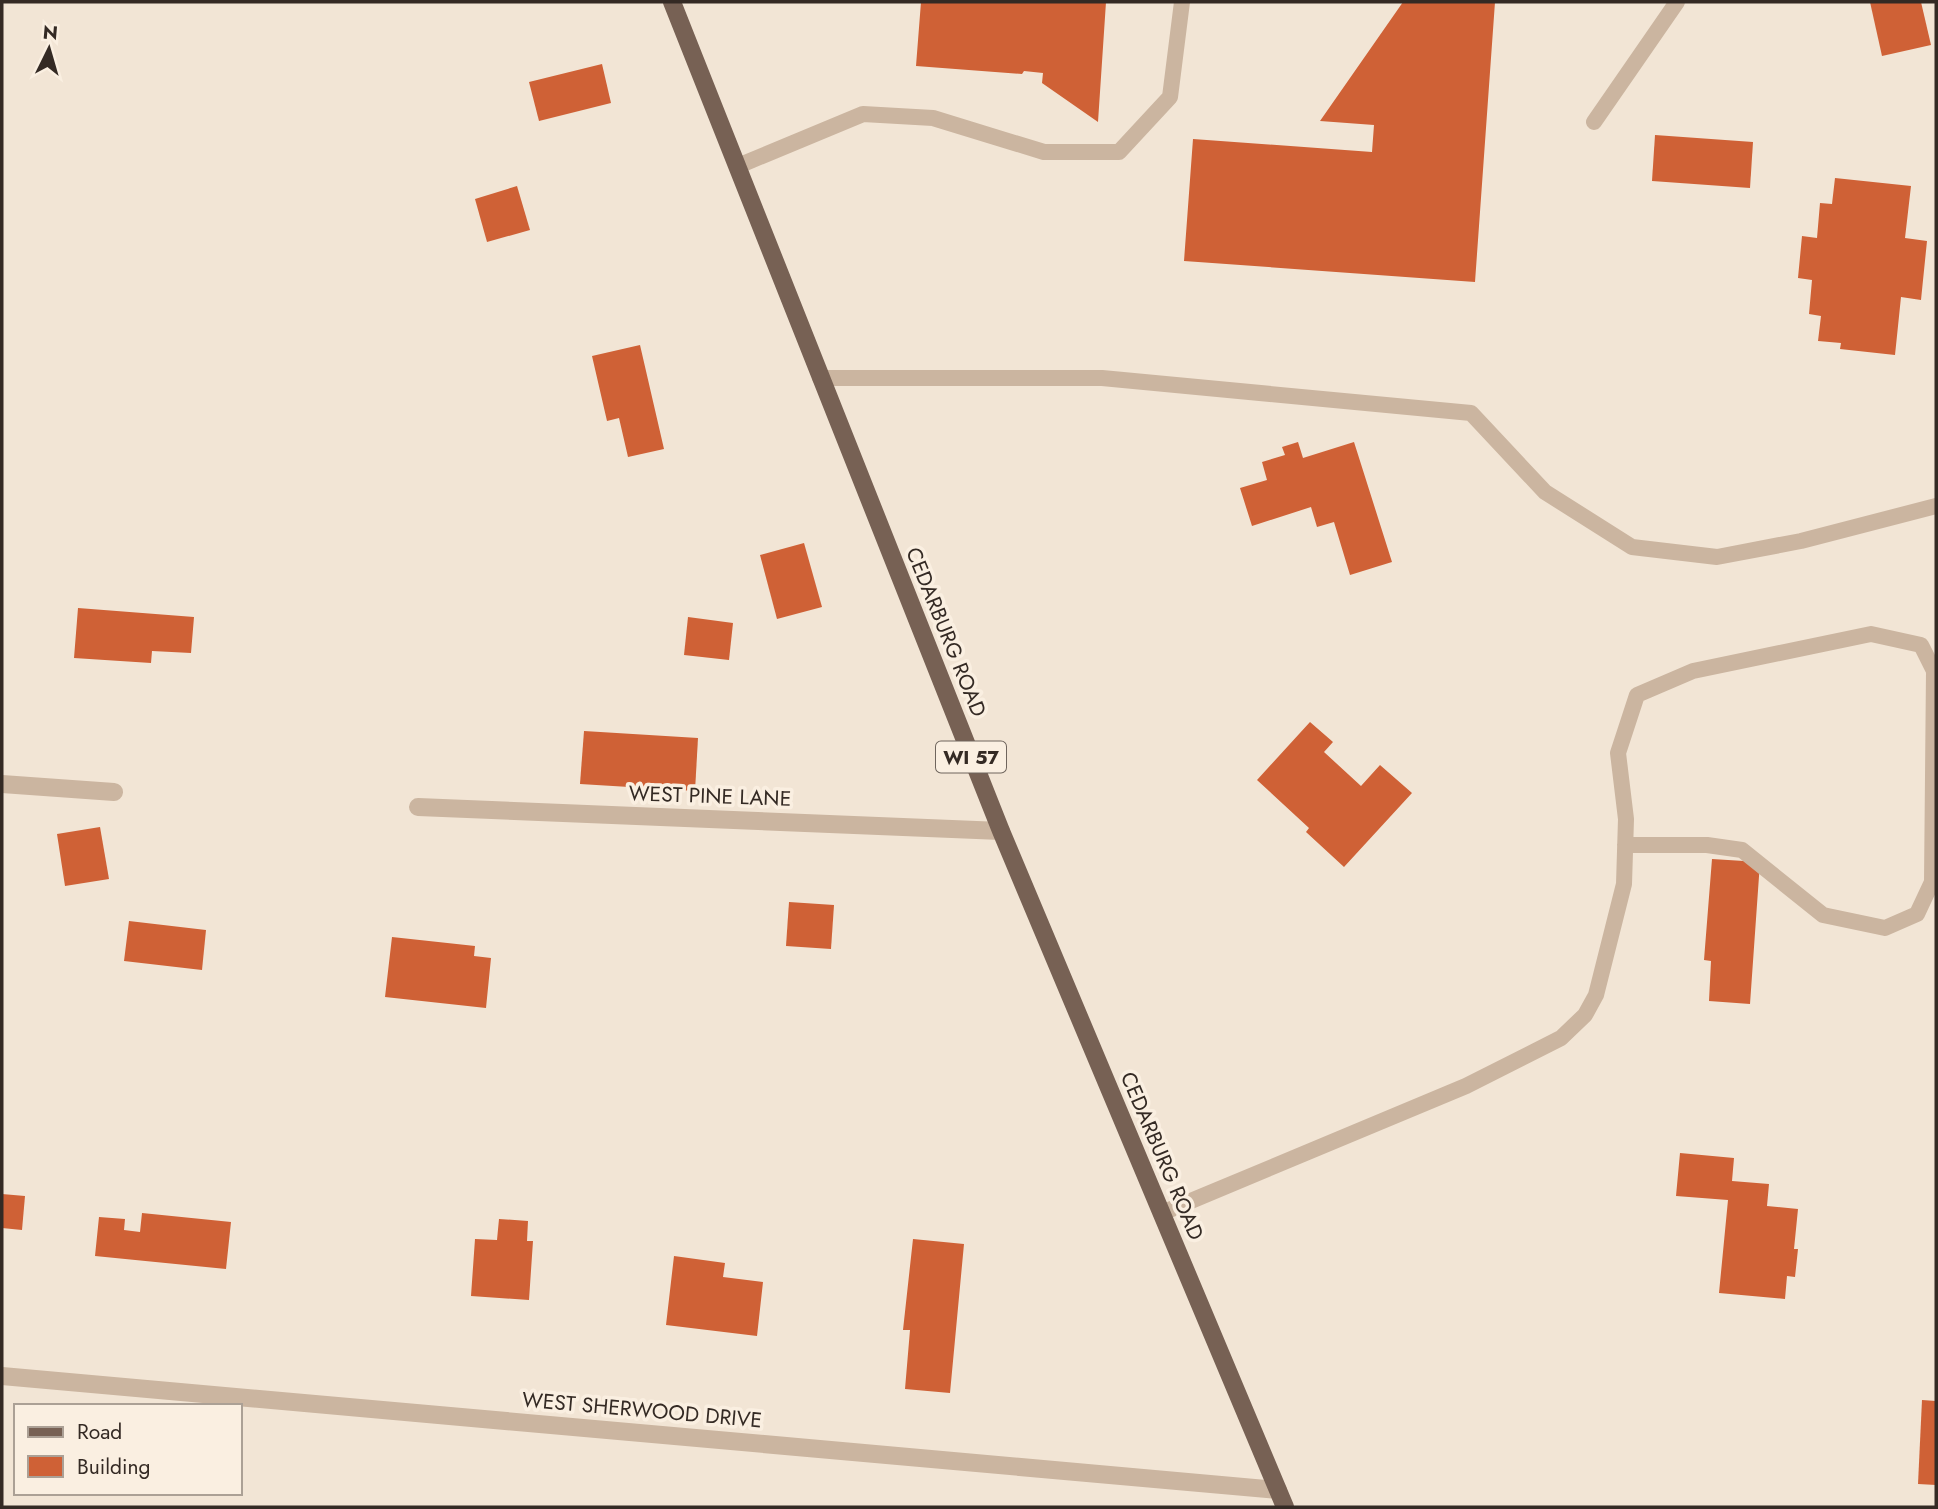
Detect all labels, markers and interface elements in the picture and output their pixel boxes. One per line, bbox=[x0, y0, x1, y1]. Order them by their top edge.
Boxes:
north arrow bbox=[14, 14, 84, 84]
text: N bbox=[42, 18, 59, 47]
street label: CEDARBURG ROAD bbox=[898, 543, 994, 721]
road number: WI 57 bbox=[936, 742, 1006, 772]
street label: WEST PINE LANE bbox=[628, 778, 792, 814]
street label: CEDARBURG ROAD bbox=[1113, 1067, 1211, 1245]
street label: WEST SHERWOOD DRIVE bbox=[521, 1385, 763, 1435]
legend bbox=[14, 1404, 242, 1495]
text: Road bbox=[77, 1417, 122, 1447]
text: Building bbox=[77, 1452, 150, 1482]

